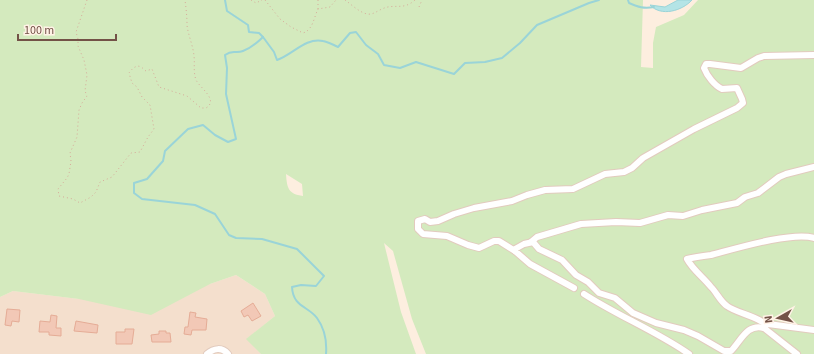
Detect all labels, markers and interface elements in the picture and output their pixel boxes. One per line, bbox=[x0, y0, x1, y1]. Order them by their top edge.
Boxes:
scale bar bbox=[18, 16, 116, 42]
text: 100 m bbox=[24, 22, 54, 39]
north arrow bbox=[758, 298, 798, 338]
text: N bbox=[761, 315, 777, 324]

